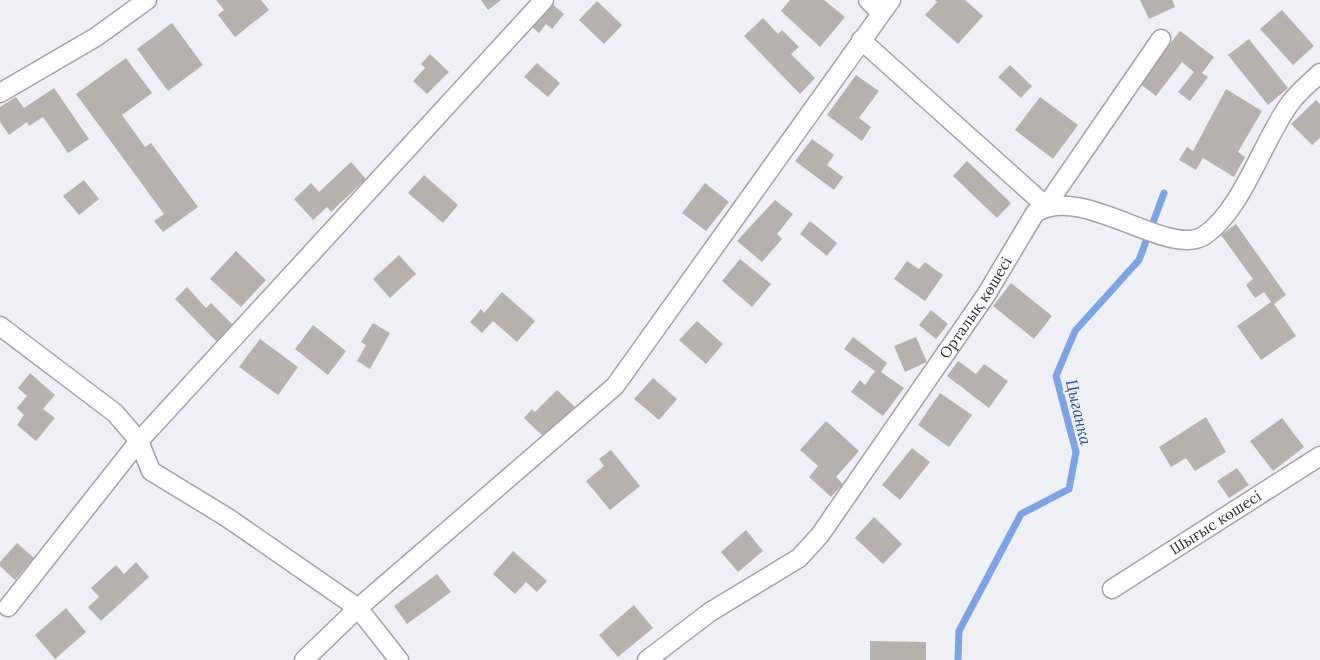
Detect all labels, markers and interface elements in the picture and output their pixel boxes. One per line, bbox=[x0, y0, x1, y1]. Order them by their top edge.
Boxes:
street label: Орталық көшесі bbox=[935, 253, 1016, 362]
water label: Цыганка bbox=[1062, 377, 1096, 447]
street label: Шығыс көшесі bbox=[1166, 486, 1265, 559]

